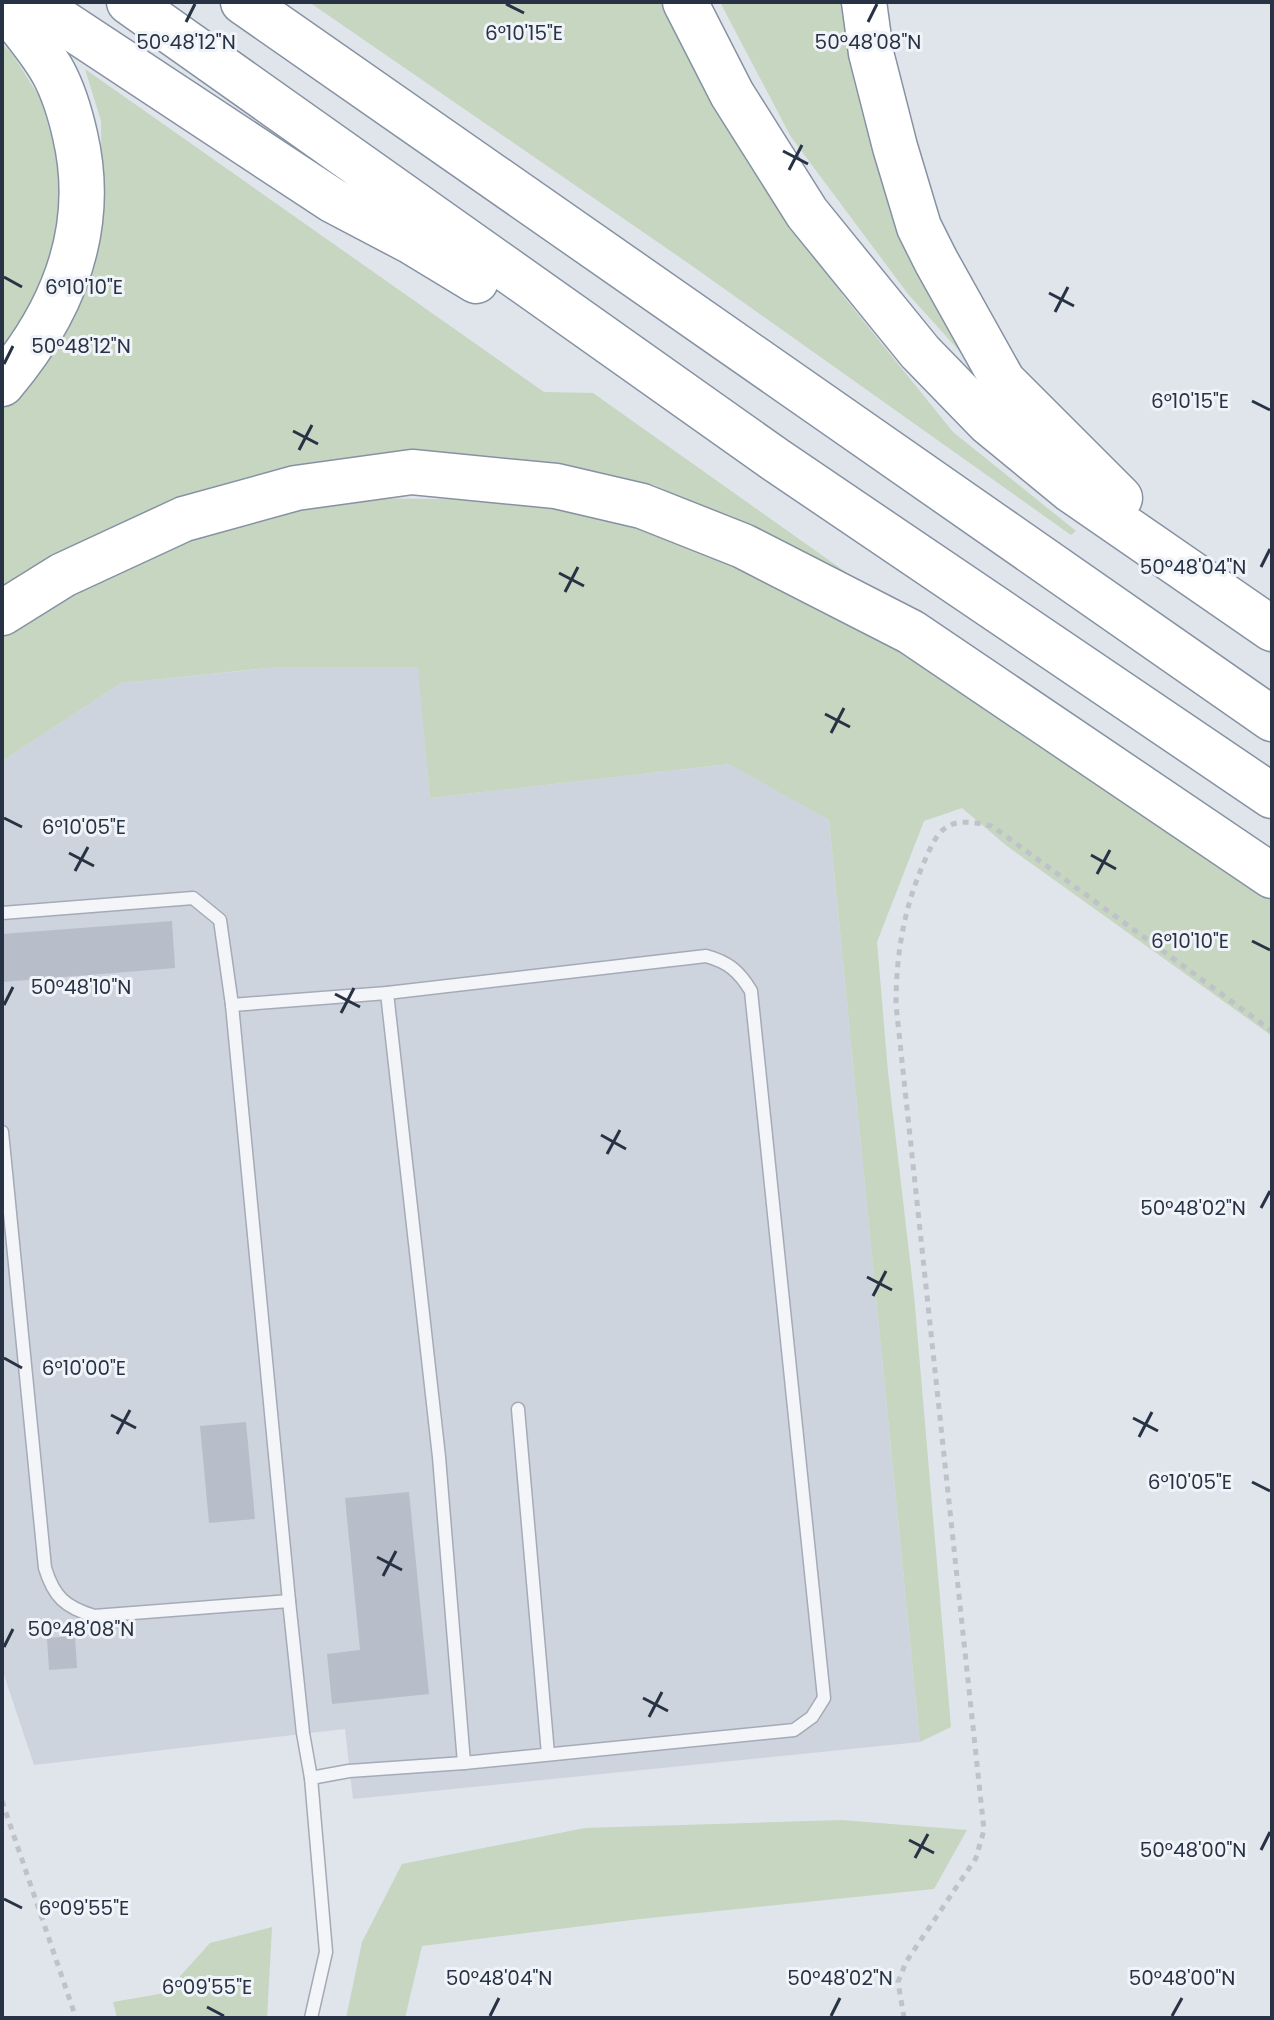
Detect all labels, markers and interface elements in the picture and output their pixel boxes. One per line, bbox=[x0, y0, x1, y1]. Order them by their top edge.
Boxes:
text: 6°10'15"E bbox=[485, 19, 563, 47]
text: 50°48'12"N bbox=[136, 28, 236, 56]
text: 50°48'08"N bbox=[815, 28, 921, 56]
text: 6°10'10"E bbox=[45, 273, 123, 301]
text: 50°48'12"N bbox=[31, 332, 131, 360]
text: 6°10'15"E bbox=[1151, 387, 1229, 415]
text: 50°48'04"N bbox=[1140, 553, 1246, 581]
text: 6°10'05"E bbox=[42, 813, 126, 841]
text: 6°10'10"E bbox=[1151, 927, 1229, 955]
text: 50°48'10"N bbox=[31, 973, 131, 1001]
text: 50°48'02"N bbox=[1140, 1194, 1246, 1222]
text: 6°10'00"E bbox=[42, 1354, 126, 1382]
text: 6°10'05"E bbox=[1148, 1468, 1232, 1496]
text: 50°48'08"N bbox=[28, 1615, 134, 1643]
text: 50°48'00"N bbox=[1140, 1836, 1246, 1864]
text: 6°09'55"E bbox=[39, 1894, 129, 1922]
text: 50°48'04"N bbox=[446, 1964, 552, 1992]
text: 50°48'02"N bbox=[787, 1964, 893, 1992]
text: 50°48'00"N bbox=[1129, 1964, 1235, 1992]
text: 6°09'55"E bbox=[162, 1973, 252, 2001]

